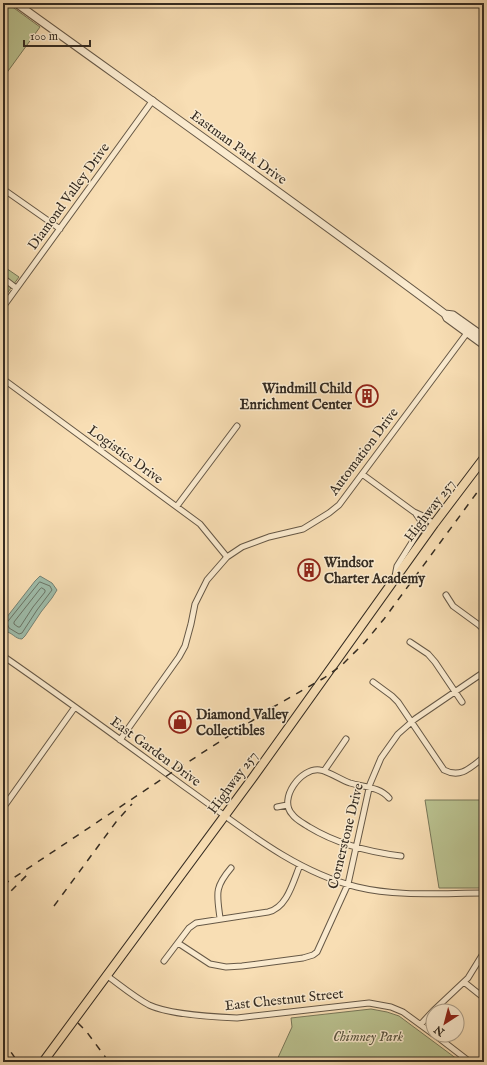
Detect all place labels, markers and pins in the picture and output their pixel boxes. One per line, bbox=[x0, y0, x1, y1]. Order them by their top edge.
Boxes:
place label: Windmill Child Enrichment Center bbox=[240, 380, 353, 414]
building icon: Windmill Child Enrichment Center bbox=[354, 383, 380, 409]
place label: Windsor Charter Academy bbox=[323, 554, 426, 588]
building icon: Windsor Charter Academy bbox=[296, 557, 322, 583]
place label: Diamond Valley Collectibles bbox=[196, 706, 290, 740]
shop icon: Diamond Valley Collectibles bbox=[167, 709, 193, 735]

